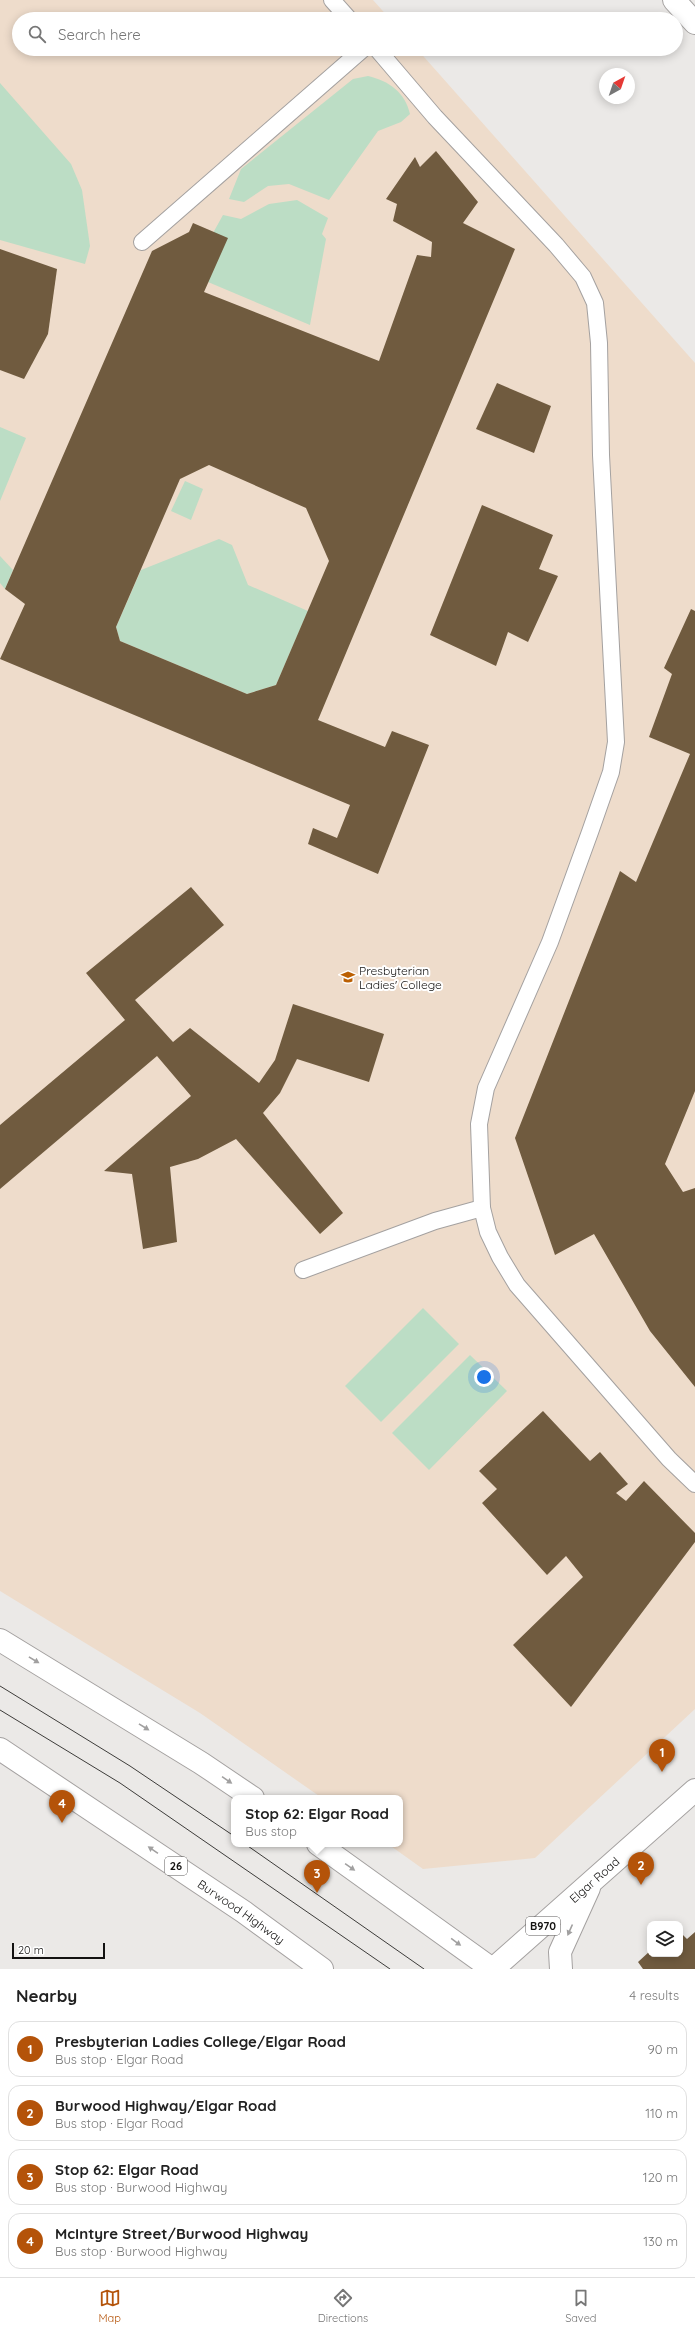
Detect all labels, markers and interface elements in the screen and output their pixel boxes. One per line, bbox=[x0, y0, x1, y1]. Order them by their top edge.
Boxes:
search box bbox=[12, 12, 683, 56]
icon: search bbox=[26, 23, 48, 45]
text: Search here bbox=[58, 25, 141, 44]
north arrow bbox=[599, 68, 635, 104]
place label: Presbyterian Ladies' College bbox=[359, 963, 442, 992]
school or university icon: Presbyterian Ladies' College bbox=[340, 969, 356, 985]
your location bbox=[474, 1367, 494, 1387]
one-way arrow bbox=[28, 1656, 40, 1663]
one-way arrow bbox=[138, 1724, 150, 1731]
pin: 1 bbox=[649, 1739, 675, 1772]
one-way arrow bbox=[222, 1776, 232, 1784]
pin: 4 bbox=[49, 1790, 75, 1823]
popup bbox=[231, 1795, 403, 1847]
text: Stop 62: Elgar Road bbox=[245, 1804, 389, 1823]
text: Bus stop bbox=[245, 1823, 297, 1839]
one-way arrow bbox=[147, 1846, 158, 1854]
pin: 2 bbox=[628, 1852, 654, 1885]
street label: Elgar Road bbox=[566, 1853, 622, 1906]
road number: 26 bbox=[165, 1857, 187, 1875]
pin: 3 bbox=[304, 1860, 330, 1893]
one-way arrow bbox=[345, 1862, 355, 1870]
street label: Burwood Highway bbox=[195, 1876, 288, 1947]
road number: B970 bbox=[526, 1917, 560, 1935]
map controls bbox=[647, 1921, 683, 1957]
button: layers bbox=[647, 1921, 683, 1957]
one-way arrow bbox=[567, 1925, 573, 1936]
one-way arrow bbox=[450, 1938, 461, 1947]
scale bar bbox=[12, 1941, 105, 1960]
text: 20 m bbox=[18, 1943, 44, 1957]
text: Nearby bbox=[16, 1985, 77, 2006]
text: 4 results bbox=[629, 1987, 679, 2003]
text: Presbyterian Ladies College/Elgar Road bbox=[55, 2032, 346, 2051]
text: 1 bbox=[27, 2041, 33, 2057]
text: 90 m bbox=[648, 2041, 678, 2057]
text: Bus stop · Elgar Road bbox=[55, 2051, 183, 2067]
text: Burwood Highway/Elgar Road bbox=[55, 2096, 276, 2115]
text: 2 bbox=[26, 2105, 34, 2121]
text: 110 m bbox=[645, 2105, 678, 2121]
text: Bus stop · Elgar Road bbox=[55, 2115, 183, 2131]
text: Stop 62: Elgar Road bbox=[55, 2160, 199, 2179]
text: 3 bbox=[27, 2169, 33, 2185]
text: 120 m bbox=[643, 2169, 678, 2185]
text: Bus stop · Burwood Highway bbox=[55, 2179, 227, 2195]
text: McIntyre Street/Burwood Highway bbox=[55, 2224, 308, 2243]
text: 4 bbox=[26, 2233, 34, 2249]
text: 130 m bbox=[643, 2233, 678, 2249]
text: Bus stop · Burwood Highway bbox=[55, 2243, 227, 2259]
tab: Map bbox=[98, 2287, 121, 2325]
tab: Directions bbox=[318, 2287, 368, 2325]
tab: Saved bbox=[565, 2287, 597, 2325]

